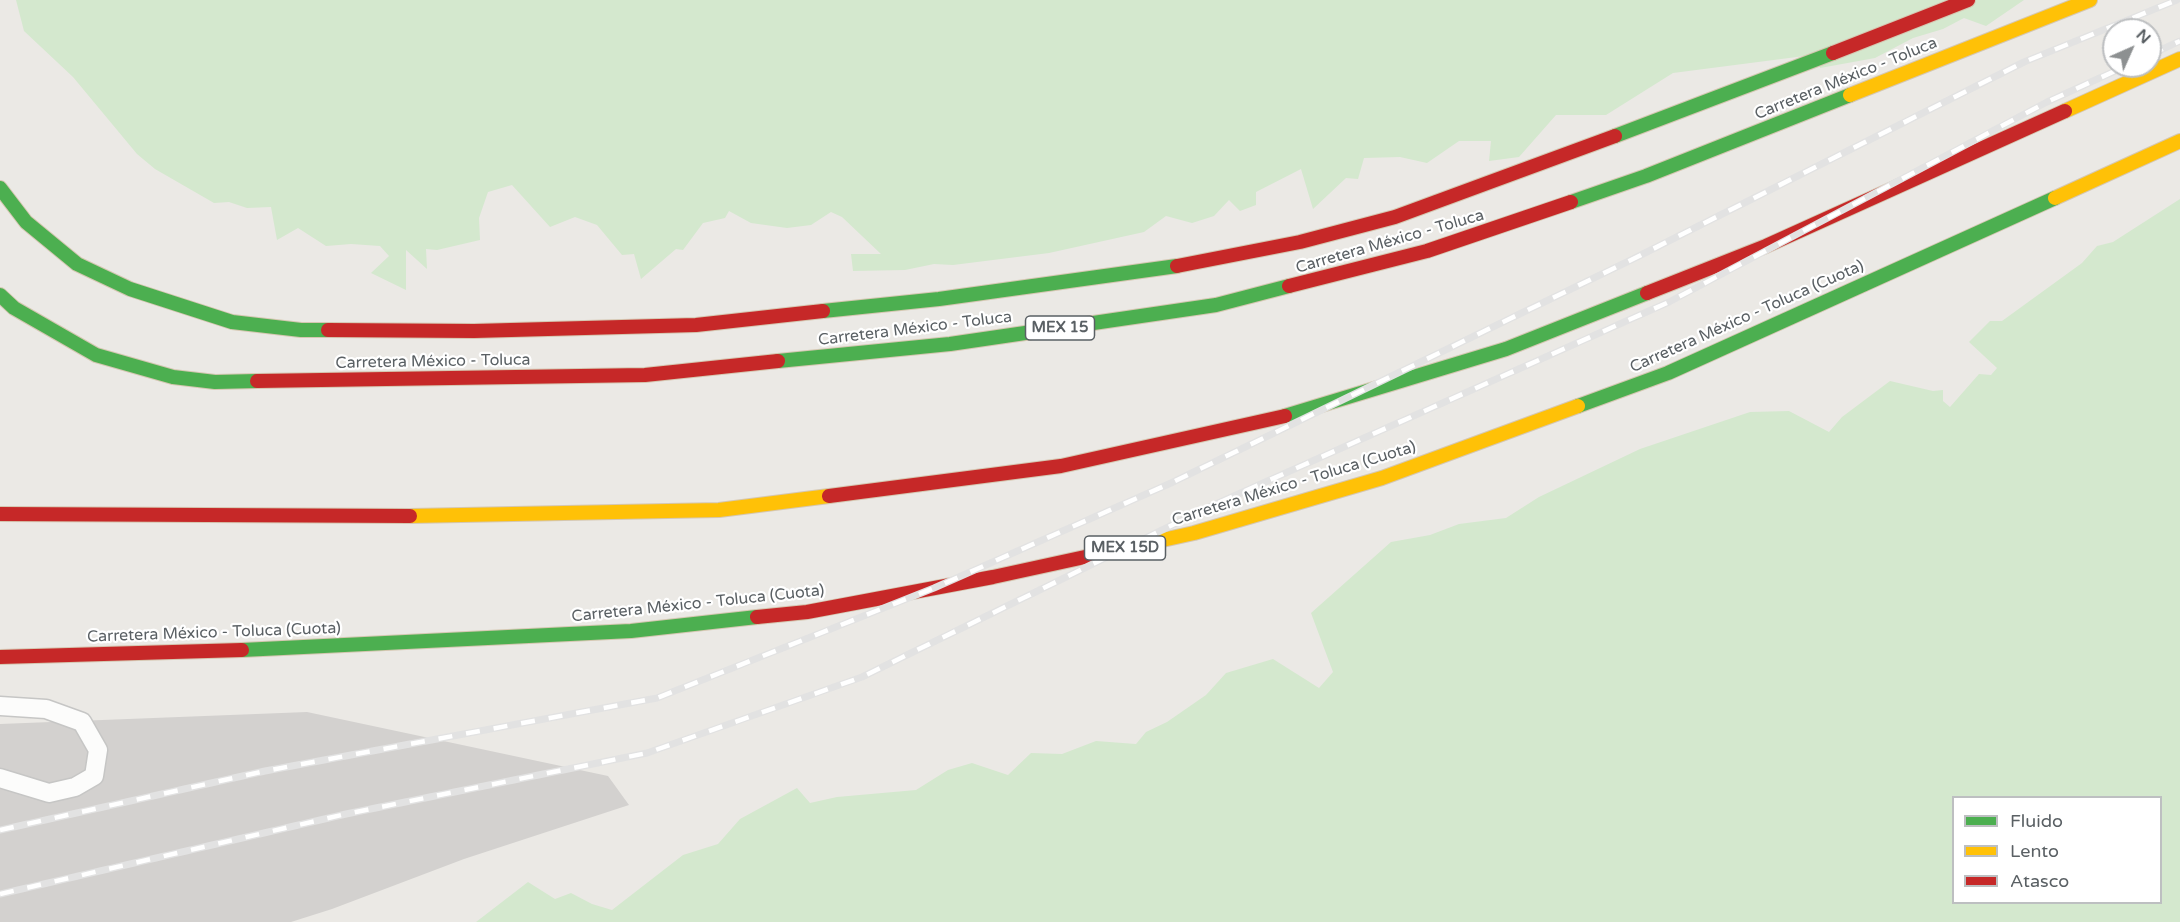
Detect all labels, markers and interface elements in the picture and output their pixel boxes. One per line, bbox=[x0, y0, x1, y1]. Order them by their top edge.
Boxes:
north arrow bbox=[2102, 18, 2162, 78]
text: N bbox=[2132, 25, 2155, 48]
street label: Carretera México - Toluca bbox=[1752, 34, 1940, 124]
street label: Carretera México - Toluca bbox=[1294, 206, 1486, 278]
street label: Carretera México - Toluca (Cuota) bbox=[1627, 257, 1867, 377]
street label: Carretera México - Toluca bbox=[817, 308, 1013, 350]
road number: MEX 15 bbox=[1026, 316, 1094, 340]
street label: Carretera México - Toluca bbox=[335, 351, 531, 373]
street label: Carretera México - Toluca (Cuota) bbox=[1170, 438, 1418, 530]
road number: MEX 15D bbox=[1084, 536, 1166, 560]
street label: Carretera México - Toluca (Cuota) bbox=[571, 581, 825, 627]
street label: Carretera México - Toluca (Cuota) bbox=[87, 619, 341, 647]
legend bbox=[1952, 796, 2162, 904]
text: Fluido bbox=[2010, 810, 2063, 832]
text: Lento bbox=[2010, 840, 2059, 862]
text: Atasco bbox=[2010, 870, 2069, 892]

